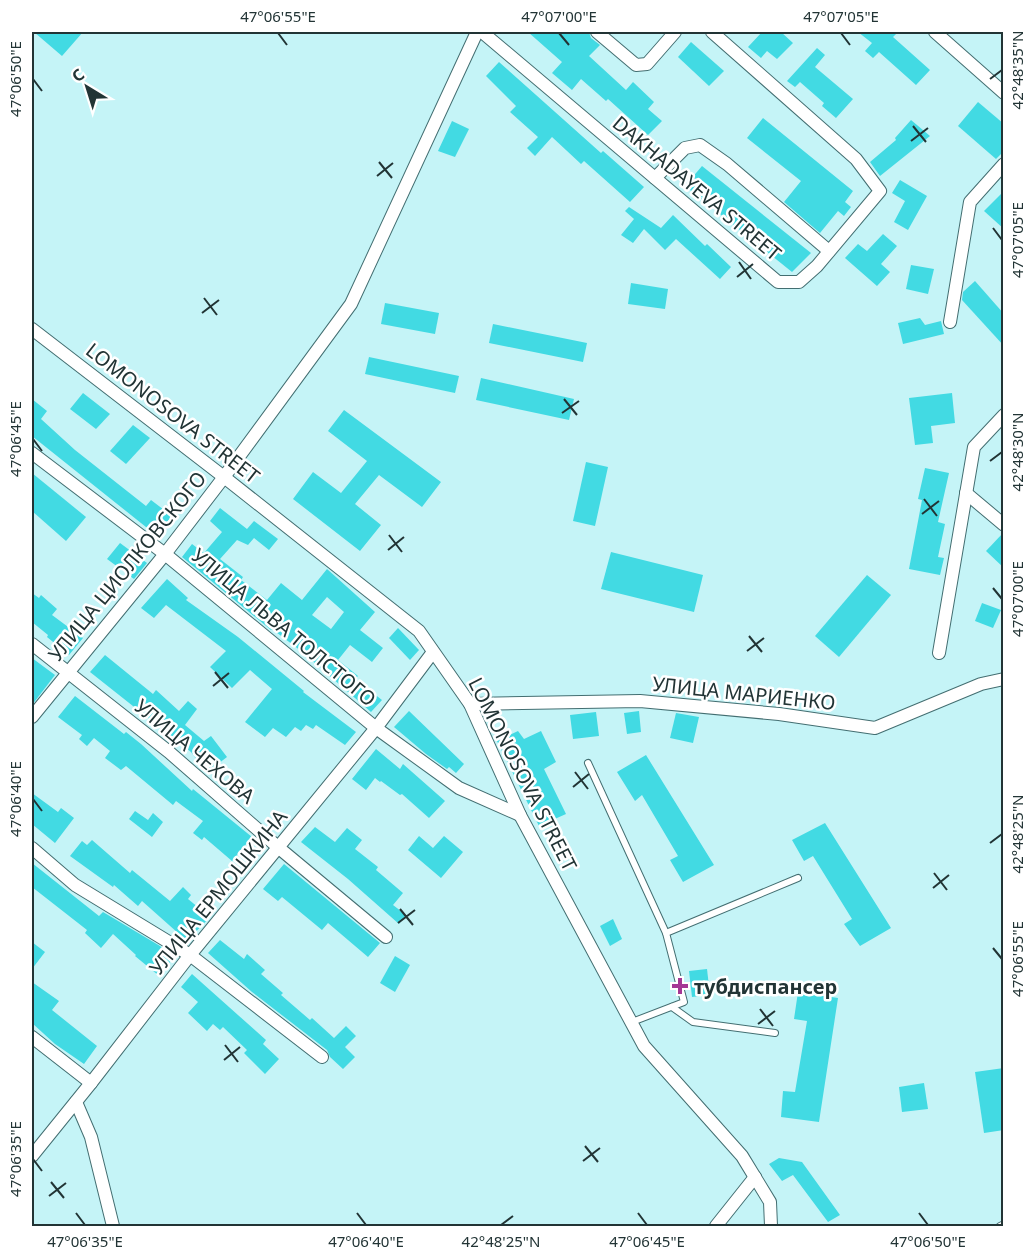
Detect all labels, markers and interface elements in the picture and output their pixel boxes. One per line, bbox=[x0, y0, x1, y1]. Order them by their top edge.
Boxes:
text: 47°06'55"E bbox=[240, 6, 316, 26]
text: 47°07'00"E bbox=[521, 6, 597, 26]
text: 47°07'05"E bbox=[803, 6, 879, 26]
text: 42°48'35"N bbox=[1007, 31, 1027, 109]
text: 47°06'50"E bbox=[5, 41, 25, 117]
north arrow bbox=[57, 57, 117, 117]
text: С bbox=[67, 63, 89, 87]
street label: DAKHADAYEVA STREET bbox=[607, 109, 787, 267]
text: 47°07'05"E bbox=[1007, 202, 1027, 278]
street label: LOMONOSOVA STREET bbox=[80, 337, 266, 489]
text: 47°06'45"E bbox=[5, 401, 25, 477]
text: 42°48'30"N bbox=[1007, 413, 1027, 491]
street label: УЛИЦА ЦИОЛКОВСКОГО bbox=[42, 466, 212, 666]
street label: УЛИЦА ЛЬВА ТОЛСТОГО bbox=[186, 542, 382, 712]
text: 47°07'00"E bbox=[1007, 561, 1027, 637]
street label: УЛИЦА МАРИЕНКО bbox=[651, 670, 837, 716]
street label: LOMONOSOVA STREET bbox=[462, 673, 584, 875]
street label: УЛИЦА ЧЕХОВА bbox=[129, 693, 261, 809]
text: 47°06'40"E bbox=[5, 761, 25, 837]
text: 42°48'25"N bbox=[1007, 795, 1027, 873]
street label: УЛИЦА ЕРМОШКИНА bbox=[143, 804, 293, 980]
text: 47°06'55"E bbox=[1007, 921, 1027, 997]
place label: тубдиспансер bbox=[694, 973, 837, 1000]
marker: тубдиспансер bbox=[671, 977, 689, 995]
text: 47°06'35"E bbox=[5, 1121, 25, 1197]
text: 47°06'35"E bbox=[47, 1231, 123, 1251]
text: 47°06'40"E bbox=[328, 1231, 404, 1251]
text: 42°48'25"N bbox=[462, 1231, 540, 1251]
text: 47°06'45"E bbox=[609, 1231, 685, 1251]
text: 47°06'50"E bbox=[890, 1231, 966, 1251]

